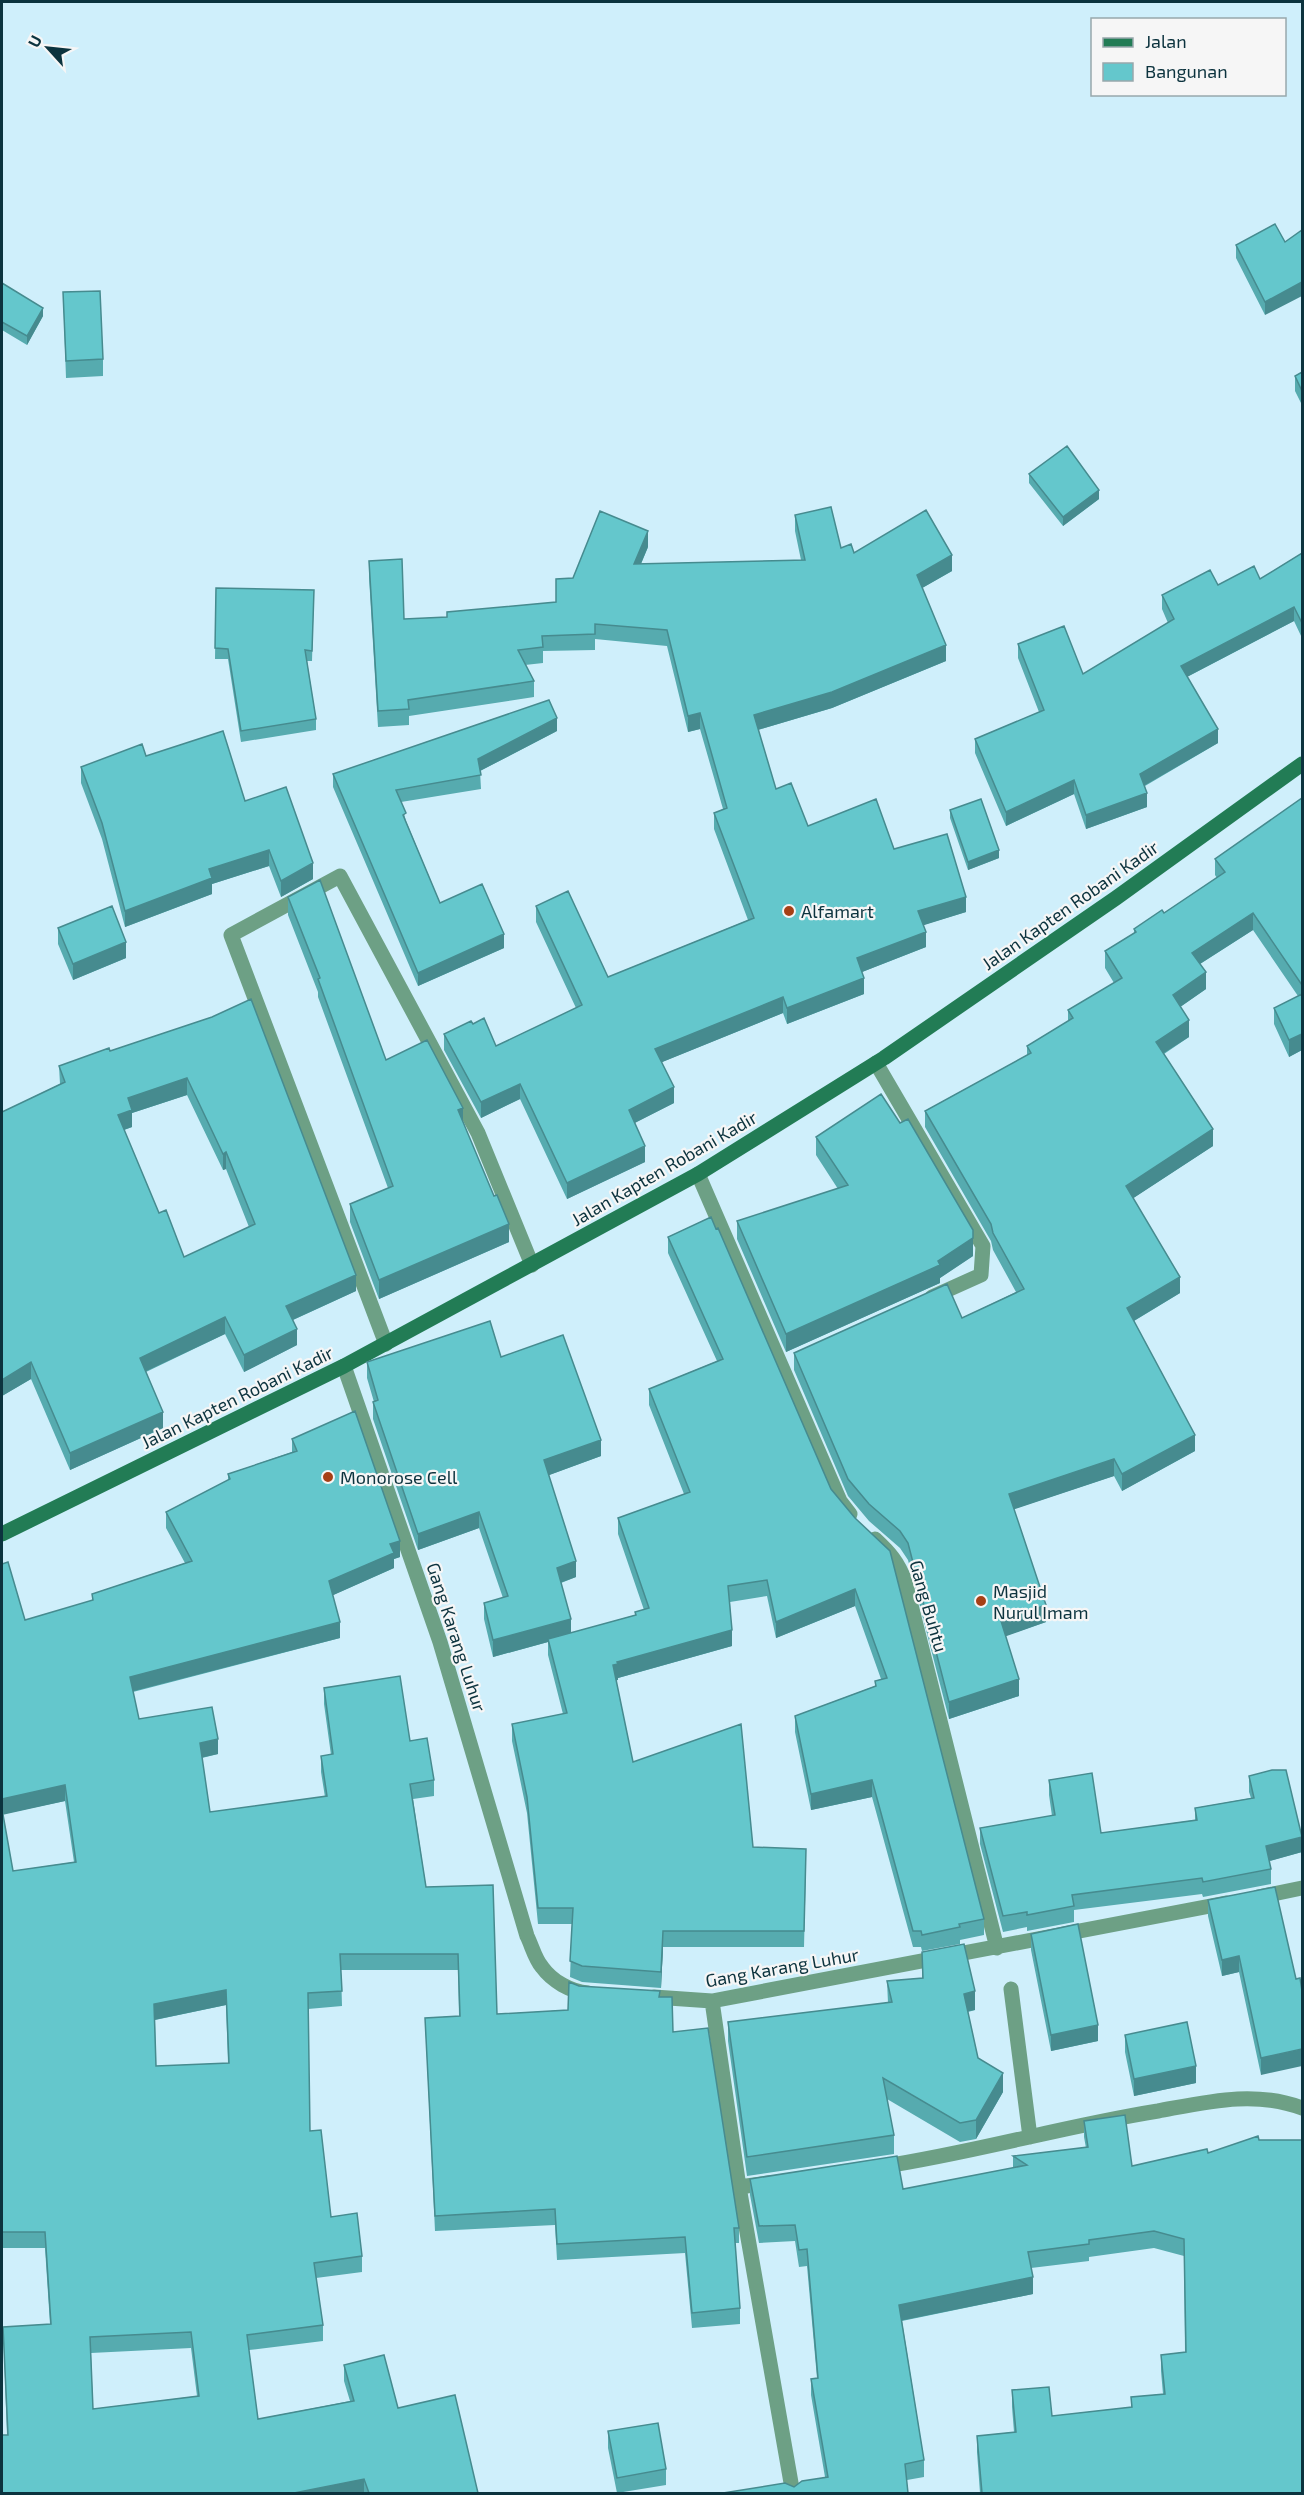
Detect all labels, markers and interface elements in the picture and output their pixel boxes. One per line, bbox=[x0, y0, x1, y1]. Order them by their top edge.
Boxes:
north arrow bbox=[18, 18, 78, 78]
legend bbox=[1091, 18, 1286, 96]
text: Jalan bbox=[1145, 30, 1187, 52]
text: U bbox=[23, 32, 45, 50]
text: Bangunan bbox=[1145, 60, 1228, 82]
street label: Jalan Kapten Robani Kadir bbox=[977, 836, 1163, 974]
place label: Alfamart bbox=[801, 900, 874, 922]
marker: Alfamart bbox=[782, 904, 796, 918]
street label: Jalan Kapten Robani Kadir bbox=[567, 1106, 761, 1230]
street label: Jalan Kapten Robani Kadir bbox=[138, 1341, 336, 1453]
place label: Monorose Cell bbox=[340, 1466, 458, 1488]
marker: Monorose Cell bbox=[321, 1470, 335, 1484]
street label: Gang Buhtu bbox=[905, 1557, 953, 1655]
street label: Gang Karang Luhur bbox=[423, 1560, 491, 1714]
place label: Masjid Nurul Imam bbox=[993, 1580, 1088, 1623]
marker: Masjid Nurul Imam bbox=[974, 1594, 988, 1608]
street label: Gang Karang Luhur bbox=[704, 1943, 860, 1991]

